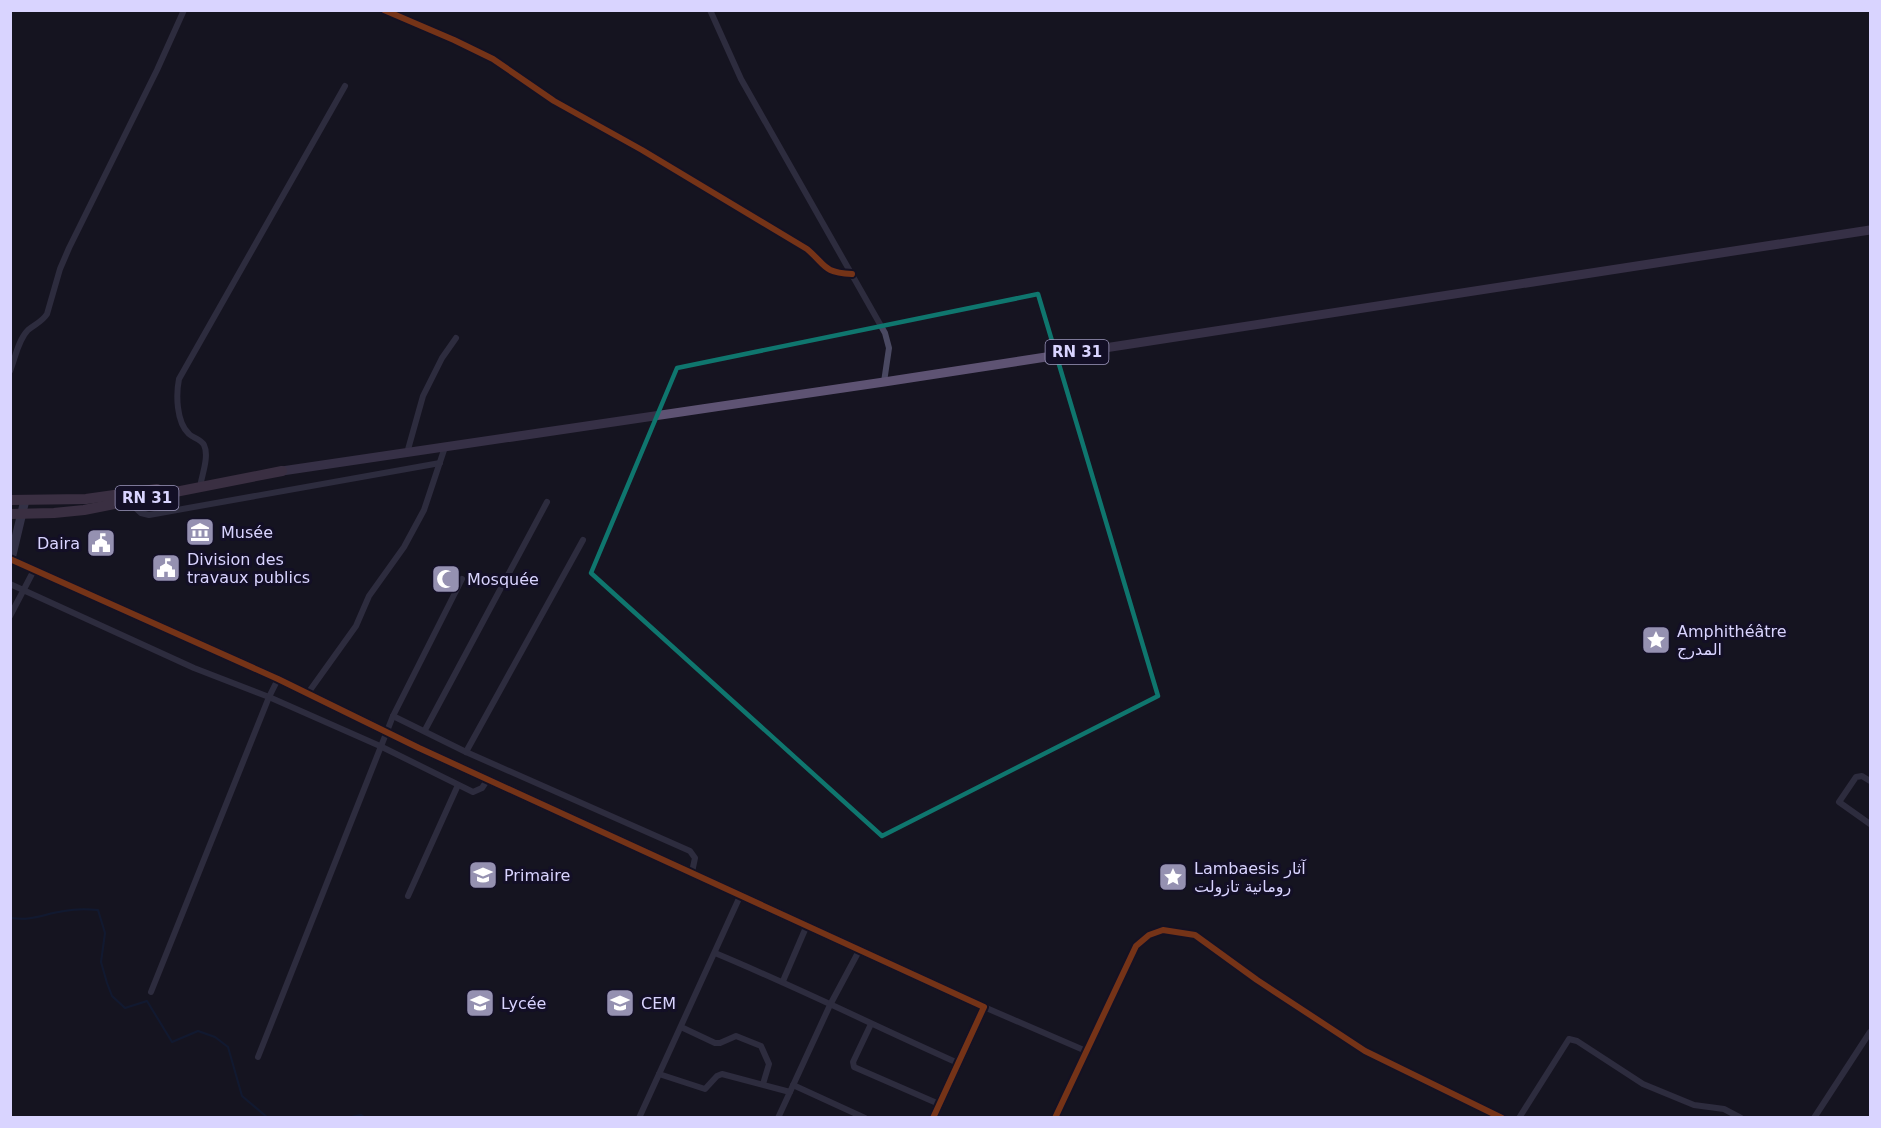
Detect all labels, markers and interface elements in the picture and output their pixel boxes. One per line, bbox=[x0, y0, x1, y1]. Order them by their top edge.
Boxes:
road number: RN 31 bbox=[1046, 340, 1108, 364]
road number: RN 31 bbox=[116, 486, 178, 510]
museum icon: Musée bbox=[184, 516, 216, 548]
place label: Musée bbox=[221, 523, 273, 542]
public building icon: Daira bbox=[85, 527, 117, 559]
place label: Daira bbox=[37, 534, 80, 553]
place label: Division des travaux publics bbox=[187, 550, 310, 587]
public building icon: Division des travaux publics bbox=[150, 552, 182, 584]
mosque icon: Mosquée bbox=[430, 563, 462, 595]
place label: Mosquée bbox=[467, 570, 539, 589]
place label: Amphithéâtre المدرج bbox=[1677, 622, 1787, 660]
place icon: Amphithéâtre المدرج bbox=[1640, 624, 1672, 656]
school or university icon: Primaire bbox=[467, 859, 499, 891]
place label: Lambaesis آثار رومانية تازولت bbox=[1194, 859, 1307, 897]
place icon: Lambaesis آثار رومانية تازولت bbox=[1157, 861, 1189, 893]
place label: Primaire bbox=[504, 866, 570, 885]
school or university icon: Lycée bbox=[464, 987, 496, 1019]
school or university icon: CEM bbox=[604, 987, 636, 1019]
place label: Lycée bbox=[501, 994, 546, 1013]
place label: CEM bbox=[641, 994, 676, 1013]

